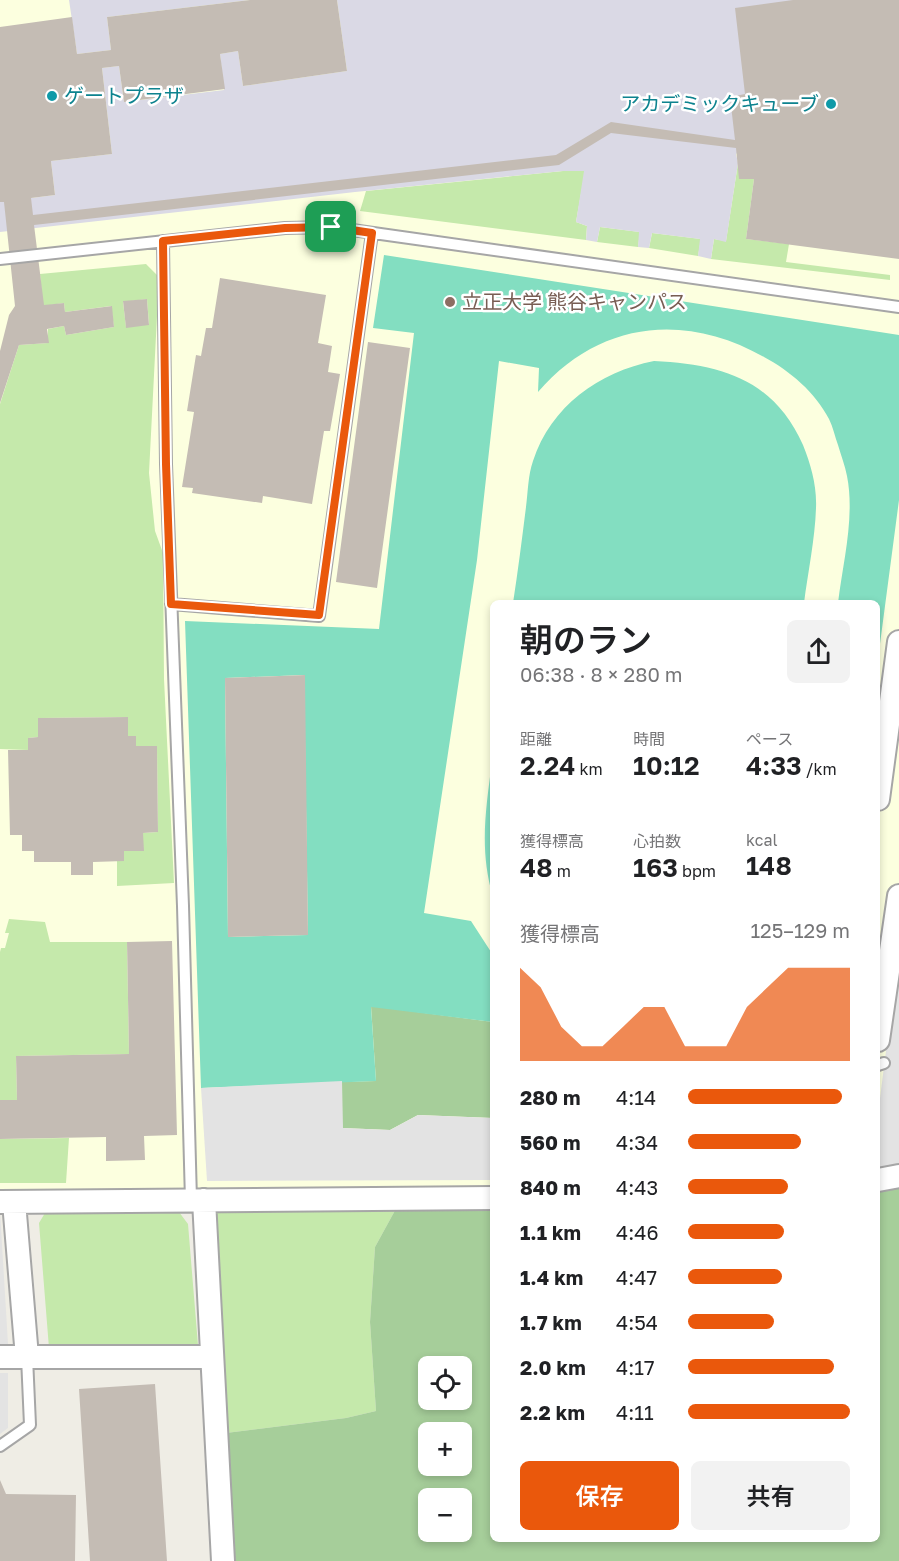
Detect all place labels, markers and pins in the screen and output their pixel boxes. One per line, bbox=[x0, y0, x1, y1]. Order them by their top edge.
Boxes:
place label: ゲートプラザ bbox=[64, 83, 184, 107]
marker: ゲートプラザ bbox=[45, 89, 59, 103]
place label: アカデミックキューブ bbox=[620, 91, 819, 115]
marker: アカデミックキューブ bbox=[824, 97, 838, 111]
pin bbox=[305, 201, 356, 252]
place label: 立正大学 熊谷キャンパス bbox=[462, 289, 687, 313]
marker: 立正大学 熊谷キャンパス bbox=[443, 295, 457, 309]

